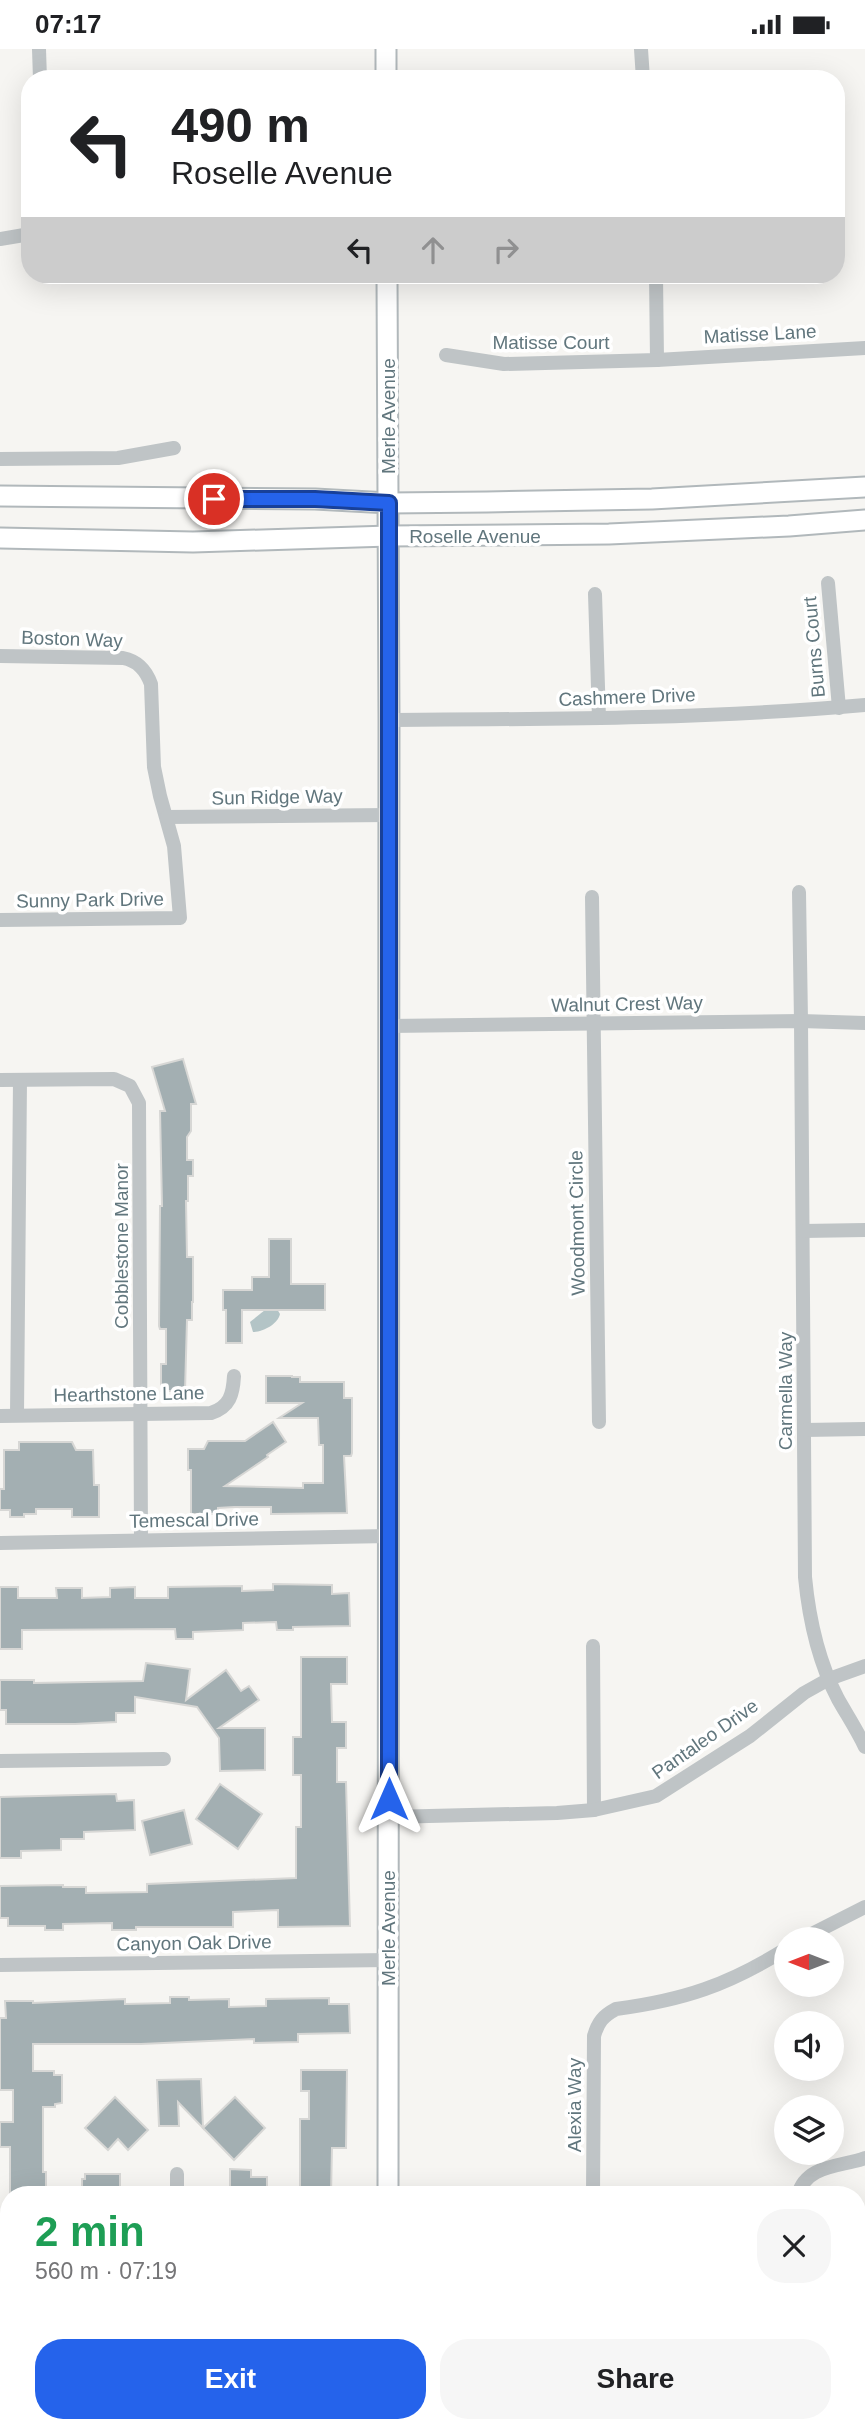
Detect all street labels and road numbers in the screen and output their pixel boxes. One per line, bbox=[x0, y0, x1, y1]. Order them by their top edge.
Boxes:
street label: Matisse Lane bbox=[703, 321, 817, 347]
street label: Matisse Court bbox=[492, 332, 610, 353]
street label: Merle Avenue bbox=[378, 358, 399, 474]
street label: Roselle Avenue bbox=[409, 526, 541, 547]
street label: Burns Court bbox=[799, 595, 829, 698]
street label: Boston Way bbox=[21, 627, 124, 651]
street label: Cashmere Drive bbox=[558, 684, 696, 710]
street label: Sun Ridge Way bbox=[211, 785, 343, 809]
street label: Sunny Park Drive bbox=[16, 888, 164, 912]
street label: Walnut Crest Way bbox=[551, 992, 704, 1016]
street label: Woodmont Circle bbox=[565, 1150, 589, 1296]
street label: Cobblestone Manor bbox=[111, 1162, 132, 1329]
street label: Carmella Way bbox=[775, 1331, 796, 1450]
street label: Hearthstone Lane bbox=[53, 1382, 205, 1406]
street label: Temescal Drive bbox=[129, 1508, 259, 1532]
street label: Pantaleo Drive bbox=[648, 1695, 762, 1783]
street label: Merle Avenue bbox=[378, 1870, 399, 1986]
street label: Canyon Oak Drive bbox=[116, 1931, 272, 1955]
street label: Alexia Way bbox=[564, 2057, 585, 2152]

